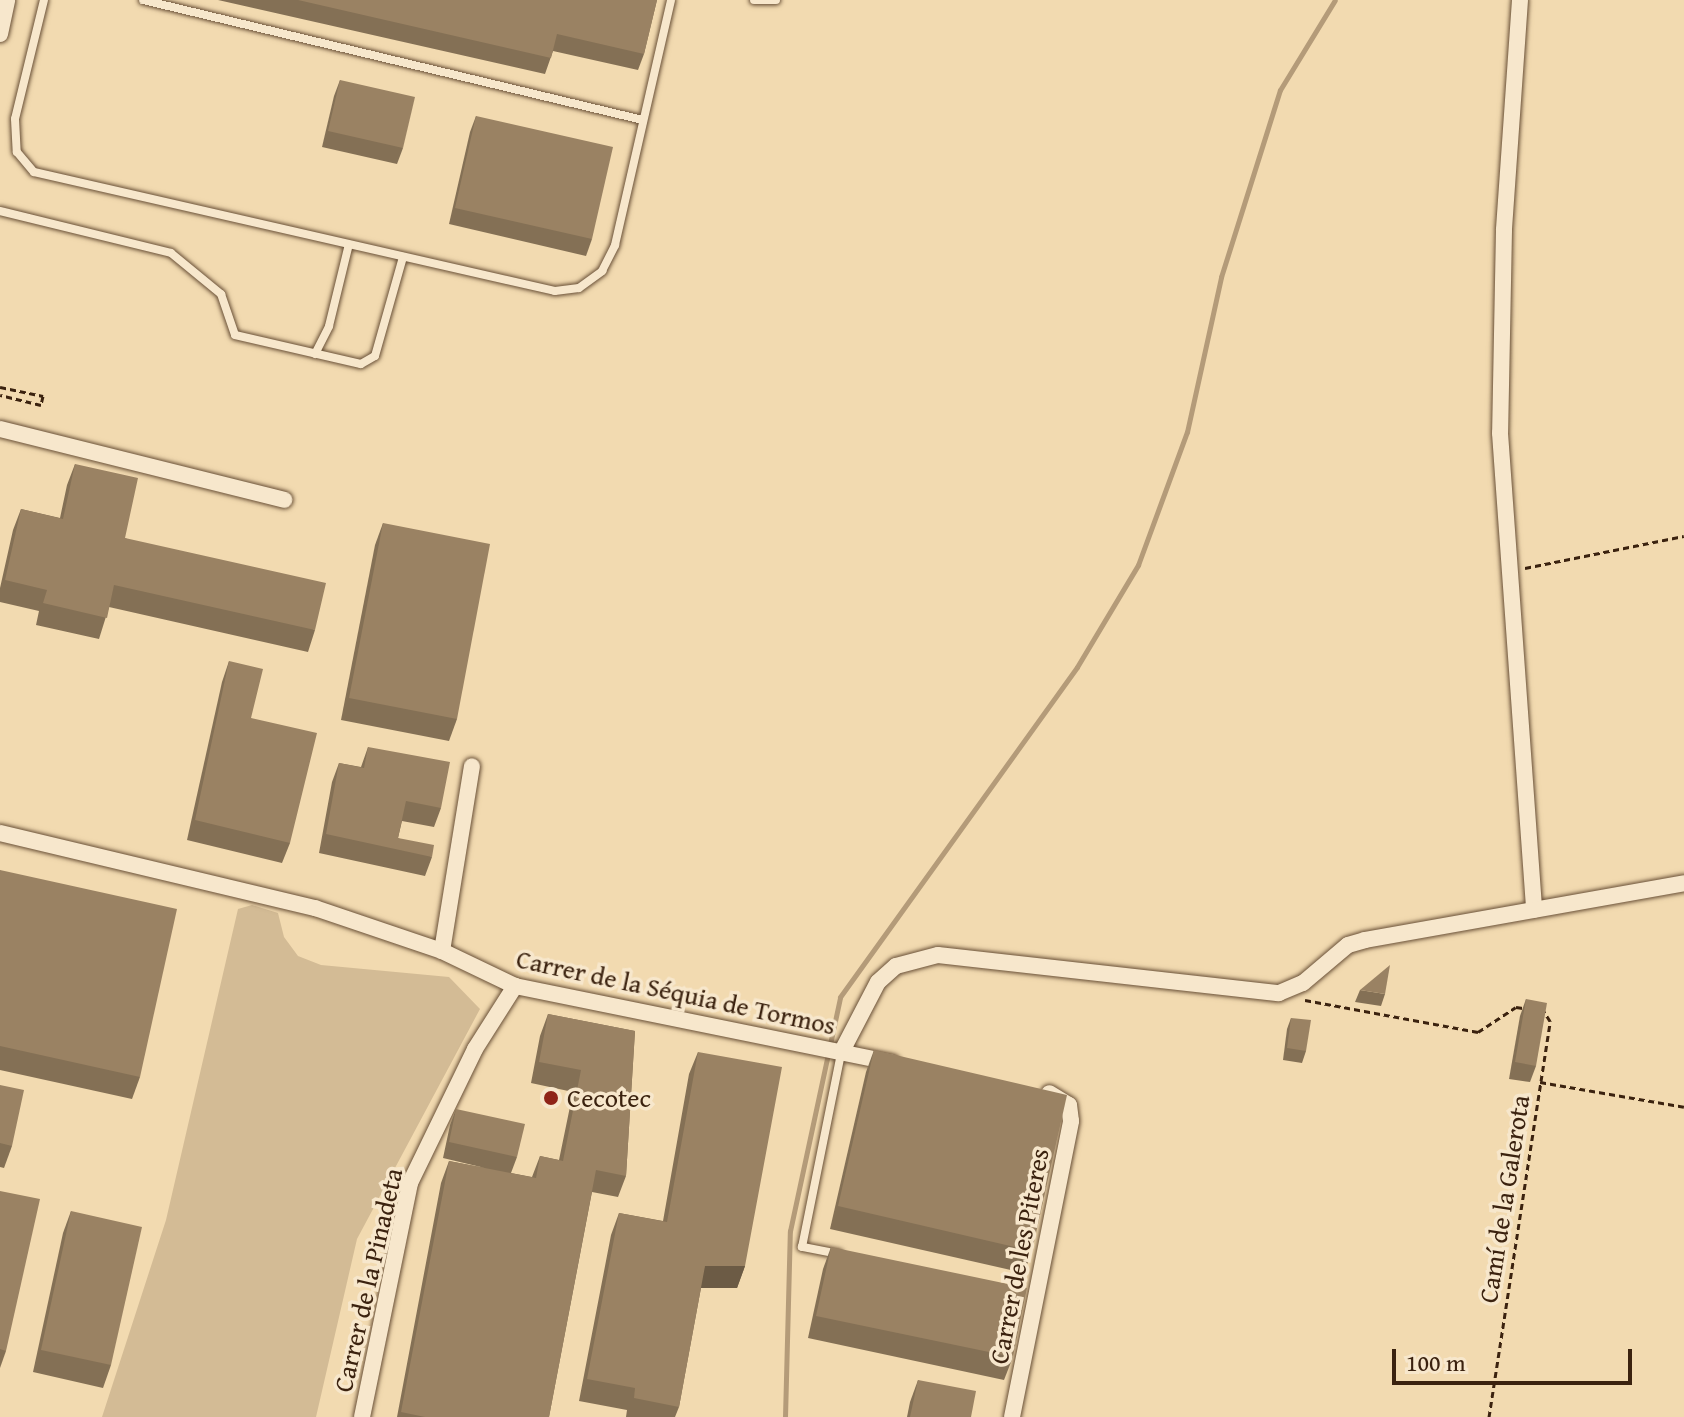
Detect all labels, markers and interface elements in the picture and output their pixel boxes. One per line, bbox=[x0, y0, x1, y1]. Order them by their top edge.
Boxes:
street label: Carrer de la Séquia de Tormos bbox=[514, 943, 838, 1041]
place label: Cecotec bbox=[567, 1082, 651, 1114]
marker: Cecotec bbox=[542, 1089, 560, 1107]
street label: Camí de la Galerota bbox=[1472, 1093, 1536, 1305]
street label: Carrer de les Piteres bbox=[983, 1146, 1055, 1366]
street label: Carrer de la Pinadeta bbox=[327, 1165, 409, 1395]
scale bar bbox=[1396, 1333, 1636, 1383]
text: 100 m bbox=[1406, 1345, 1466, 1380]

